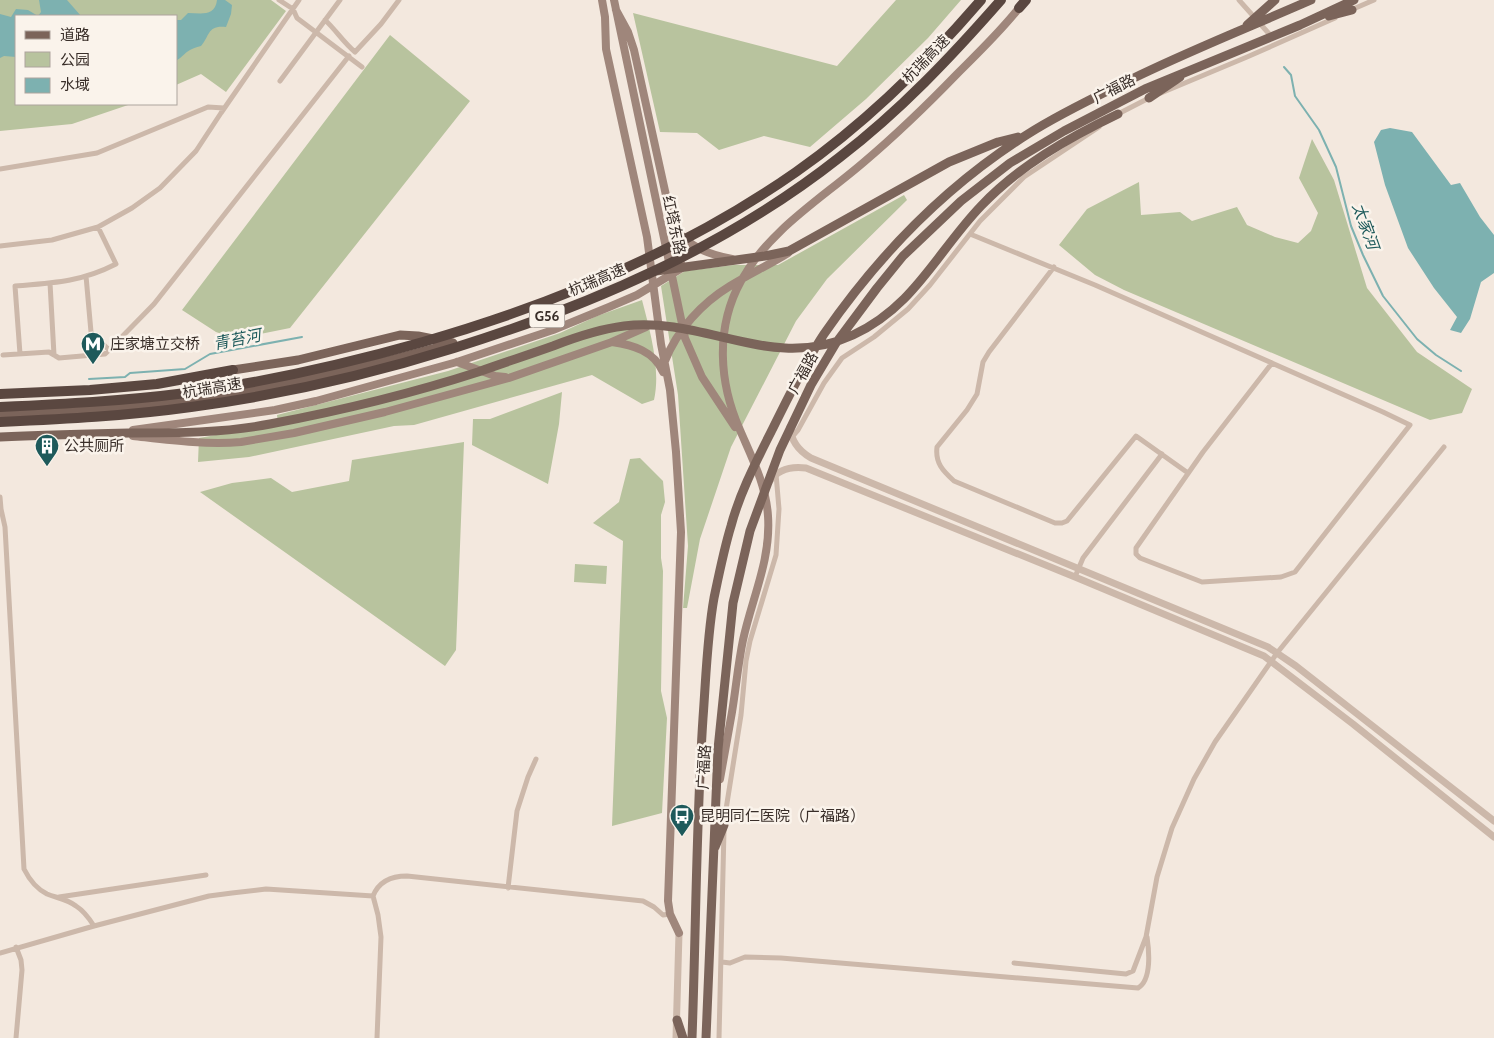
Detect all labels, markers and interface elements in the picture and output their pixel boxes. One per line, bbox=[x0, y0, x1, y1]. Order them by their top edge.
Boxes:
legend bbox=[15, 15, 178, 105]
text: 道路 bbox=[60, 26, 90, 44]
street label: 杭瑞高速 bbox=[899, 31, 953, 87]
text: 公园 bbox=[60, 51, 90, 69]
street label: 广福路 bbox=[1090, 71, 1138, 107]
text: 水域 bbox=[60, 76, 90, 94]
street label: 红塔东路 bbox=[659, 194, 689, 256]
water label: 太家河 bbox=[1348, 200, 1384, 255]
street label: 杭瑞高速 bbox=[566, 260, 628, 300]
road number: G56 bbox=[530, 304, 564, 328]
water label: 青苔河 bbox=[212, 325, 265, 353]
metro station icon: 庄家塘立交桥 bbox=[80, 331, 106, 365]
place label: 庄家塘立交桥 bbox=[110, 335, 200, 353]
street label: 广福路 bbox=[784, 349, 822, 397]
street label: 杭瑞高速 bbox=[181, 374, 243, 402]
building icon: 公共厕所 bbox=[34, 433, 60, 467]
place label: 公共厕所 bbox=[64, 437, 124, 455]
street label: 广福路 bbox=[694, 744, 714, 790]
bus stop icon: 昆明同仁医院（广福路） bbox=[669, 803, 695, 837]
place label: 昆明同仁医院（广福路） bbox=[700, 807, 865, 825]

